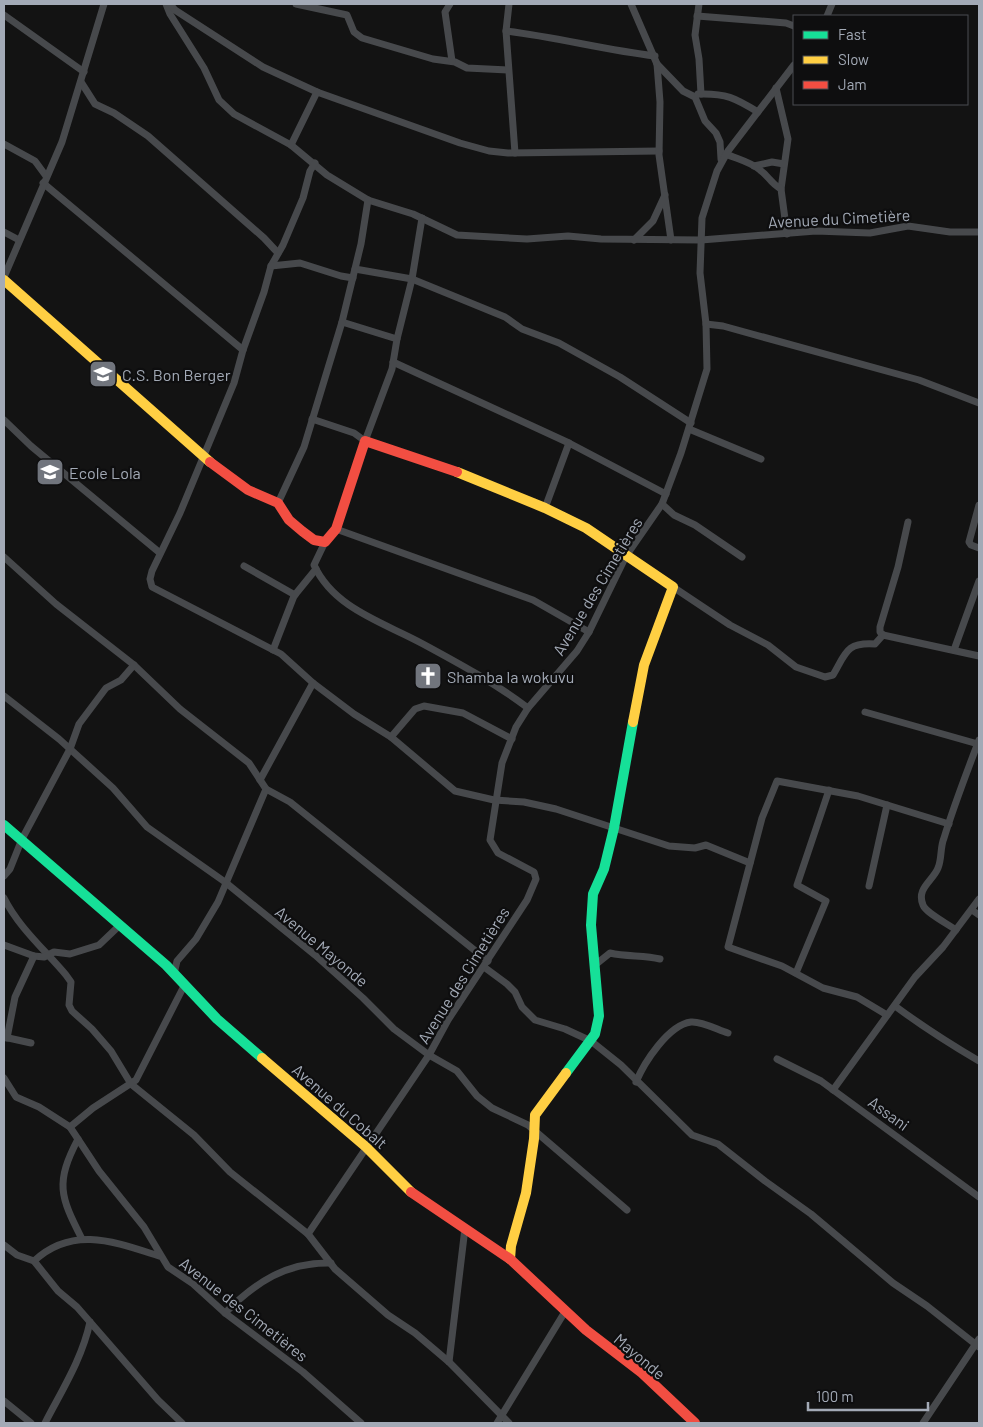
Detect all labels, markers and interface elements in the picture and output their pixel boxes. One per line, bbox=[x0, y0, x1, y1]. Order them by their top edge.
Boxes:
legend bbox=[793, 15, 968, 105]
text: Fast bbox=[838, 25, 866, 43]
text: Slow bbox=[838, 50, 869, 68]
text: Jam bbox=[838, 75, 867, 93]
street label: Avenue du Cimetière bbox=[767, 205, 911, 231]
school or university icon: C.S. Bon Berger bbox=[88, 359, 118, 389]
place label: C.S. Bon Berger bbox=[122, 365, 231, 384]
school or university icon: Ecole Lola bbox=[35, 457, 65, 487]
place label: Ecole Lola bbox=[69, 463, 141, 482]
street label: Avenue des Cimetières bbox=[548, 514, 646, 658]
church icon: Shamba la wokuvu bbox=[413, 661, 443, 691]
place label: Shamba la wokuvu bbox=[447, 667, 574, 686]
street label: Avenue Mayonde bbox=[272, 902, 372, 990]
street label: Avenue des Cimetières bbox=[413, 903, 513, 1047]
street label: Avenue du Cobalt bbox=[289, 1060, 391, 1152]
street label: Assani bbox=[865, 1092, 913, 1134]
street label: Avenue des Cimetières bbox=[176, 1253, 312, 1365]
street label: Mayonde bbox=[610, 1329, 670, 1383]
scale bar bbox=[808, 1380, 928, 1412]
text: 100 m bbox=[816, 1387, 854, 1405]

